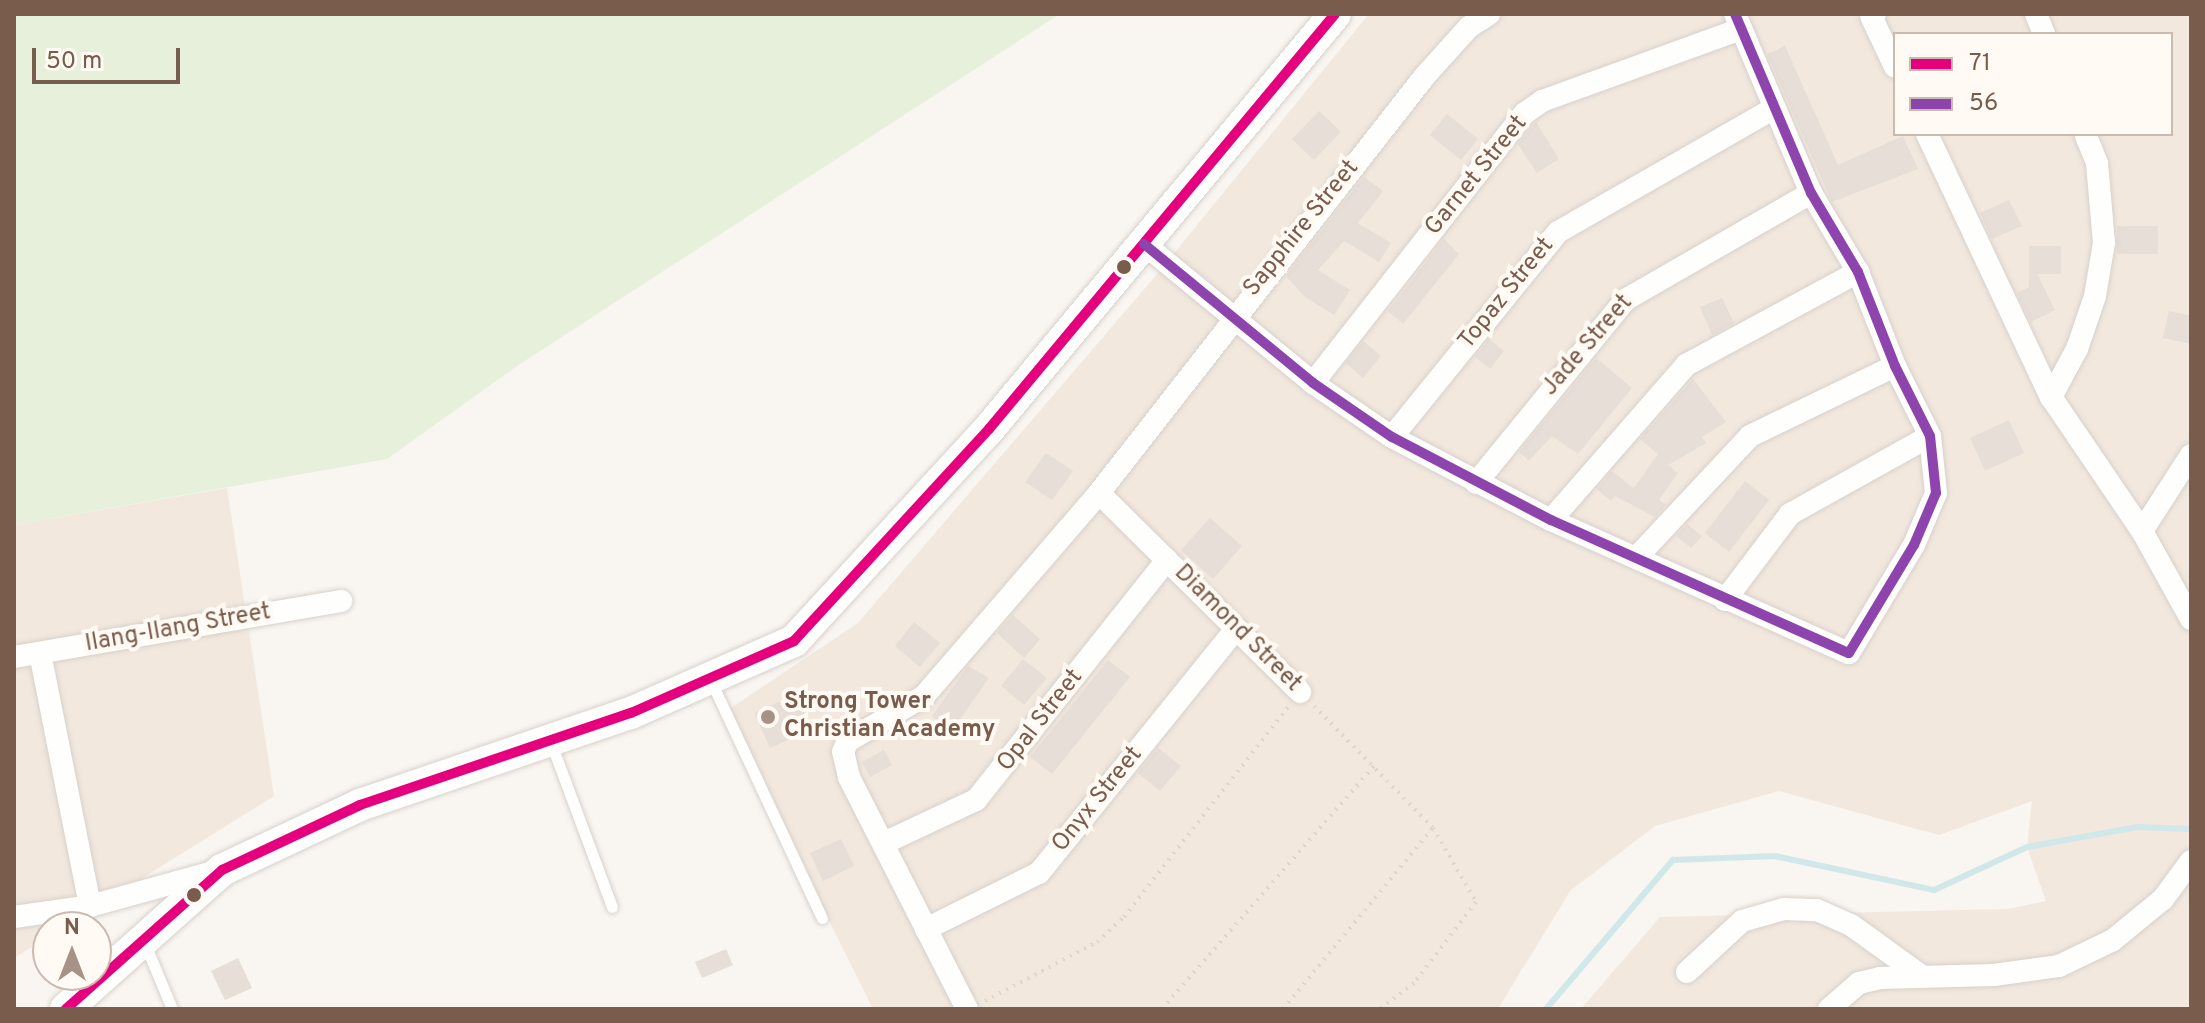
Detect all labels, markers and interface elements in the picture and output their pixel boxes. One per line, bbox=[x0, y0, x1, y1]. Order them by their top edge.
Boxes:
scale bar bbox=[36, 32, 184, 82]
legend bbox=[1893, 32, 2173, 136]
text: 50 m bbox=[46, 47, 102, 77]
text: 71 bbox=[1969, 49, 1991, 79]
text: 56 bbox=[1969, 89, 1998, 119]
street label: Garnet Street bbox=[1420, 110, 1534, 242]
street label: Sapphire Street bbox=[1238, 155, 1366, 303]
street label: Topaz Street bbox=[1453, 232, 1561, 356]
unlabelled marker bbox=[1116, 259, 1132, 275]
street label: Jade Street bbox=[1536, 290, 1640, 402]
street label: Diamond Street bbox=[1167, 559, 1307, 699]
street label: Ilang-Ilang Street bbox=[83, 599, 273, 659]
street label: Opal Street bbox=[992, 664, 1090, 778]
place label: Strong Tower Christian Academy bbox=[784, 689, 996, 745]
marker: Strong Tower Christian Academy bbox=[759, 708, 777, 726]
street label: Onyx Street bbox=[1047, 741, 1149, 859]
unlabelled marker bbox=[186, 887, 202, 903]
north arrow bbox=[32, 911, 112, 991]
text: N bbox=[64, 915, 80, 942]

